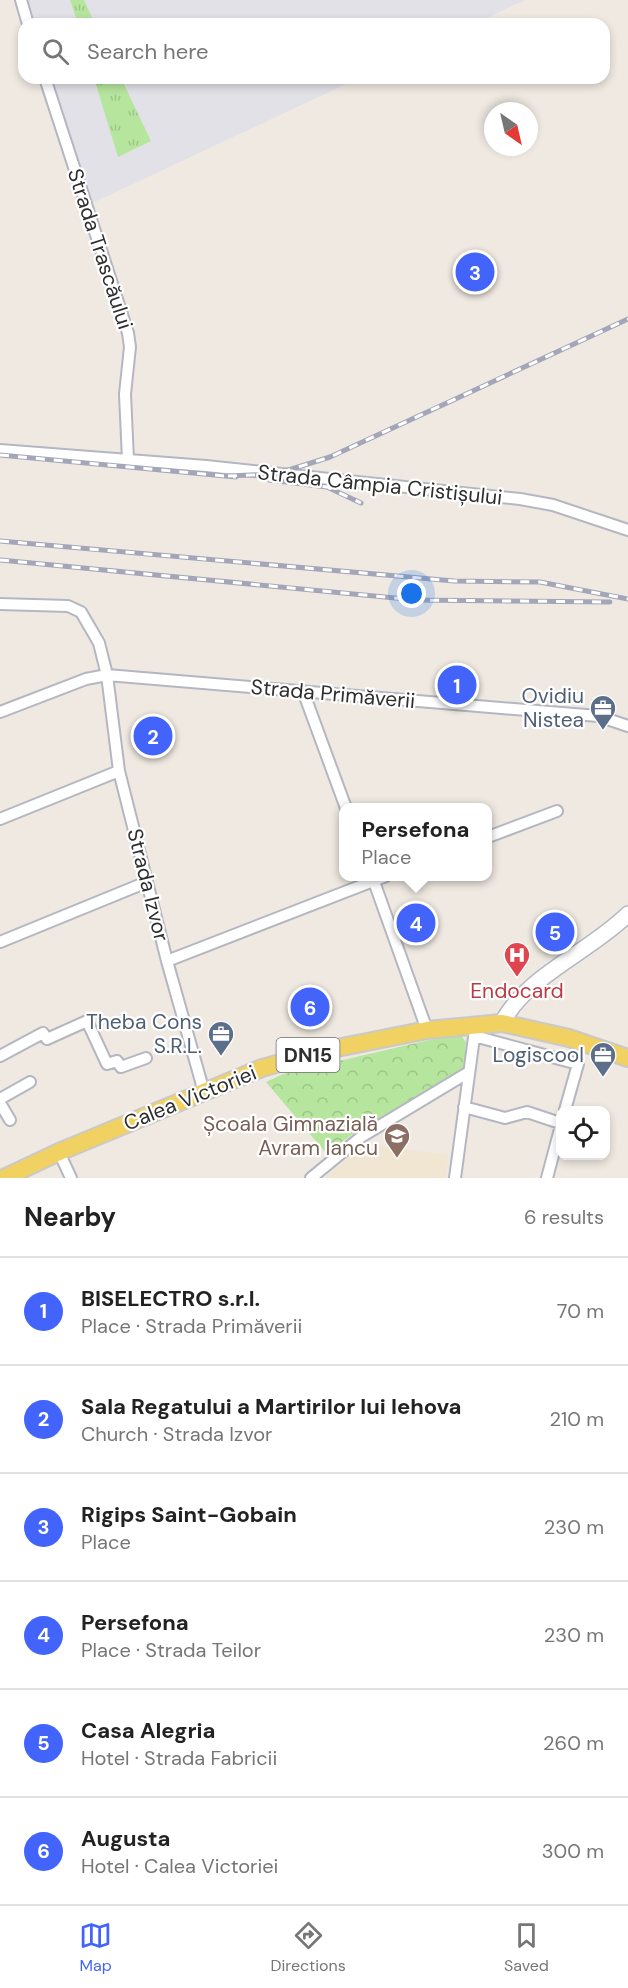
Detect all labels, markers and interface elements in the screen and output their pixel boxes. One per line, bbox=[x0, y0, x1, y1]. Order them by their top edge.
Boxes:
search box bbox=[18, 18, 610, 84]
icon: search bbox=[39, 35, 72, 68]
text: Search here bbox=[87, 37, 208, 66]
north arrow bbox=[484, 102, 538, 156]
street label: Strada Trascăului bbox=[61, 165, 139, 333]
pin: 3 bbox=[456, 250, 494, 294]
street label: Strada Câmpia Cristișului bbox=[256, 458, 504, 512]
your location bbox=[397, 579, 426, 608]
pin: 1 bbox=[438, 662, 476, 708]
street label: Strada Primăverii bbox=[250, 673, 416, 715]
place label: Ovidiu Nistea bbox=[521, 682, 584, 734]
office icon: Ovidiu Nistea bbox=[588, 693, 618, 731]
pin: 2 bbox=[134, 714, 172, 758]
popup bbox=[339, 803, 492, 881]
text: Persefona bbox=[362, 815, 469, 844]
street label: Strada Izvor bbox=[120, 826, 176, 944]
text: Place bbox=[362, 844, 411, 870]
pin: 4 bbox=[396, 900, 436, 946]
pin: 5 bbox=[536, 910, 574, 954]
hospital icon: Endocard bbox=[502, 940, 532, 978]
place label: Endocard bbox=[470, 977, 564, 1005]
pin: 6 bbox=[290, 984, 330, 1030]
place label: Theba Cons S.R.L. bbox=[86, 1008, 202, 1060]
office icon: Theba Cons S.R.L. bbox=[206, 1019, 236, 1057]
road number: DN15 bbox=[276, 1038, 340, 1072]
office icon: Logiscool bbox=[588, 1040, 618, 1078]
place label: Logiscool bbox=[492, 1041, 584, 1069]
street label: Calea Victoriei bbox=[119, 1059, 261, 1137]
map controls bbox=[556, 1106, 610, 1160]
button: locate bbox=[556, 1106, 610, 1160]
place label: Școala Gimnazială Avram Iancu bbox=[203, 1110, 378, 1162]
school or university icon: Școala Gimnazială Avram Iancu bbox=[382, 1121, 412, 1159]
text: Nearby bbox=[24, 1200, 116, 1234]
text: 6 results bbox=[524, 1204, 604, 1230]
text: BISELECTRO s.r.l. bbox=[81, 1284, 260, 1313]
text: 1 bbox=[40, 1298, 47, 1324]
text: 70 m bbox=[557, 1298, 604, 1324]
text: Place · Strada Primăverii bbox=[81, 1313, 302, 1339]
text: Sala Regatului a Martirilor lui Iehova bbox=[81, 1392, 461, 1421]
text: 2 bbox=[38, 1406, 49, 1432]
text: 210 m bbox=[549, 1406, 604, 1432]
text: Church · Strada Izvor bbox=[81, 1421, 272, 1447]
text: Rigips Saint-Gobain bbox=[81, 1500, 297, 1529]
text: 3 bbox=[37, 1514, 50, 1540]
text: 230 m bbox=[544, 1514, 604, 1540]
text: Place bbox=[81, 1529, 131, 1555]
text: Persefona bbox=[81, 1608, 189, 1637]
text: 4 bbox=[37, 1622, 50, 1648]
text: 230 m bbox=[544, 1622, 604, 1648]
text: Place · Strada Teilor bbox=[81, 1637, 261, 1663]
text: Casa Alegria bbox=[81, 1716, 215, 1745]
text: 5 bbox=[37, 1730, 50, 1756]
text: 260 m bbox=[543, 1730, 604, 1756]
text: Hotel · Strada Fabricii bbox=[81, 1745, 277, 1771]
text: Augusta bbox=[81, 1824, 170, 1853]
text: 6 bbox=[37, 1838, 50, 1864]
text: 300 m bbox=[542, 1838, 604, 1864]
text: Hotel · Calea Victoriei bbox=[81, 1853, 278, 1879]
tab: Map bbox=[79, 1919, 112, 1976]
tab: Directions bbox=[270, 1919, 346, 1976]
tab: Saved bbox=[504, 1919, 549, 1976]

